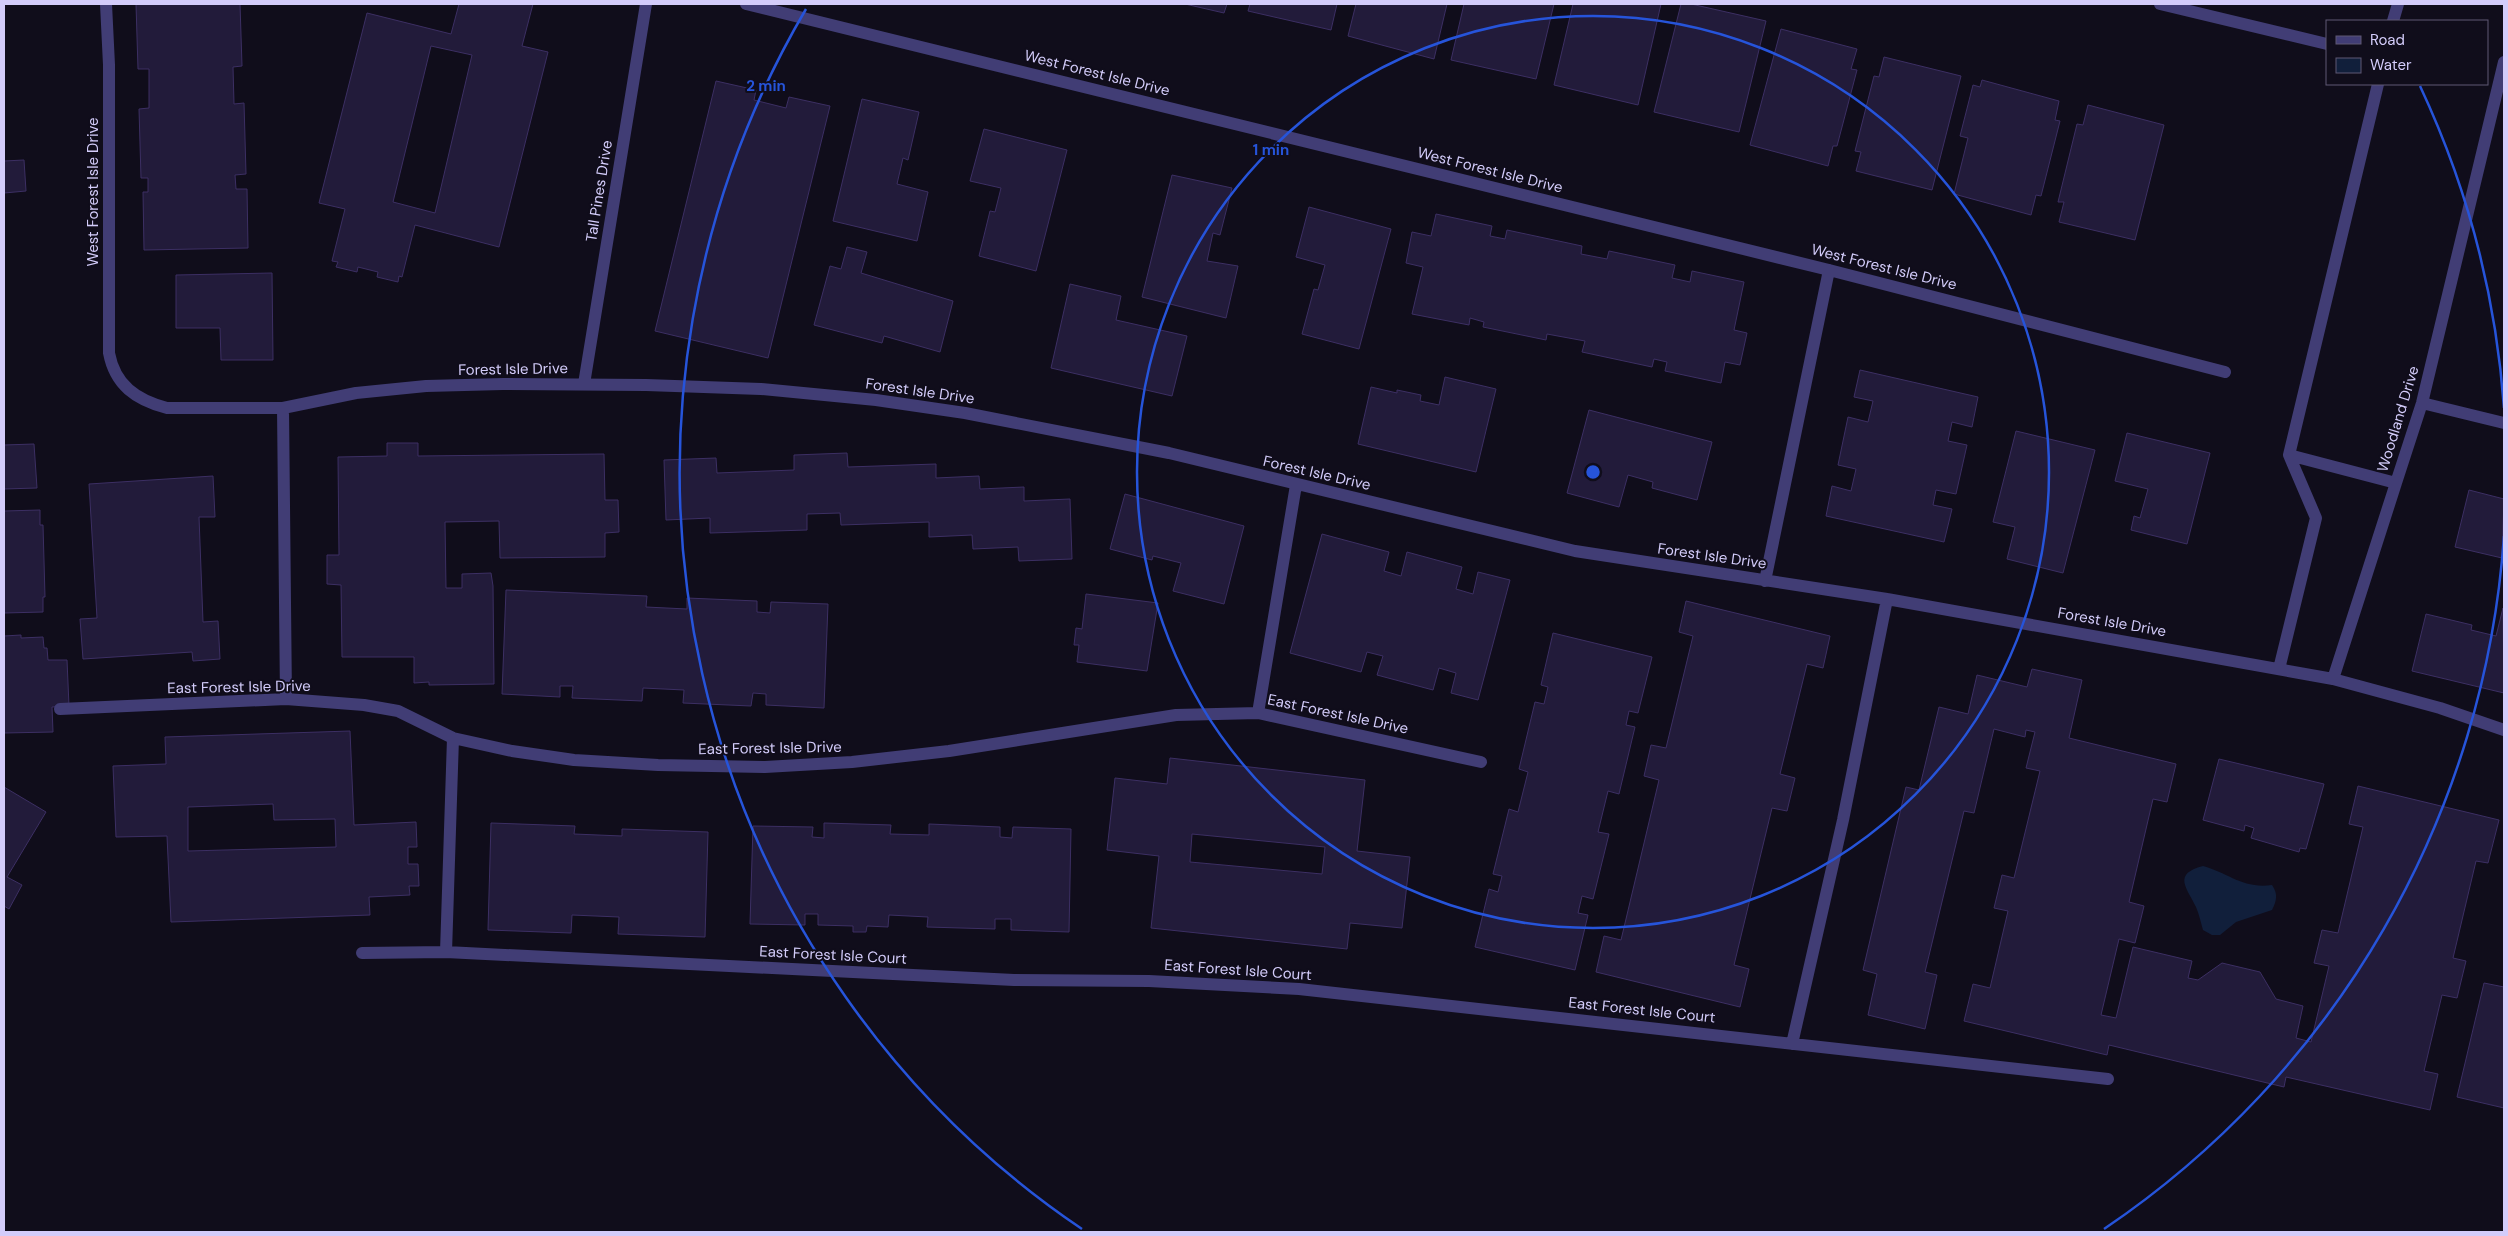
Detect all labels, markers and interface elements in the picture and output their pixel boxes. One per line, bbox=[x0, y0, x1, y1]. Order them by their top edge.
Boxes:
legend bbox=[2326, 20, 2488, 85]
text: Road bbox=[2370, 30, 2405, 50]
street label: West Forest Isle Drive bbox=[1022, 45, 1172, 101]
text: Water bbox=[2370, 55, 2412, 75]
text: 2 min bbox=[746, 76, 786, 96]
street label: West Forest Isle Drive bbox=[83, 117, 103, 267]
street label: Tall Pines Drive bbox=[581, 139, 617, 243]
text: 1 min bbox=[1253, 140, 1289, 160]
street label: West Forest Isle Drive bbox=[1415, 142, 1565, 198]
street label: West Forest Isle Drive bbox=[1809, 239, 1959, 295]
street label: Forest Isle Drive bbox=[458, 358, 568, 380]
street label: Woodland Drive bbox=[2372, 363, 2424, 475]
street label: Forest Isle Drive bbox=[864, 373, 976, 409]
street label: Forest Isle Drive bbox=[1261, 451, 1373, 495]
centre of rings bbox=[1584, 463, 1602, 481]
street label: Forest Isle Drive bbox=[1656, 538, 1768, 574]
street label: Forest Isle Drive bbox=[2056, 603, 2168, 641]
street label: East Forest Isle Drive bbox=[167, 676, 311, 698]
street label: East Forest Isle Drive bbox=[1266, 689, 1410, 739]
street label: East Forest Isle Drive bbox=[698, 737, 842, 759]
street label: East Forest Isle Court bbox=[759, 941, 907, 969]
street label: East Forest Isle Court bbox=[1164, 955, 1312, 985]
street label: East Forest Isle Court bbox=[1567, 992, 1717, 1028]

